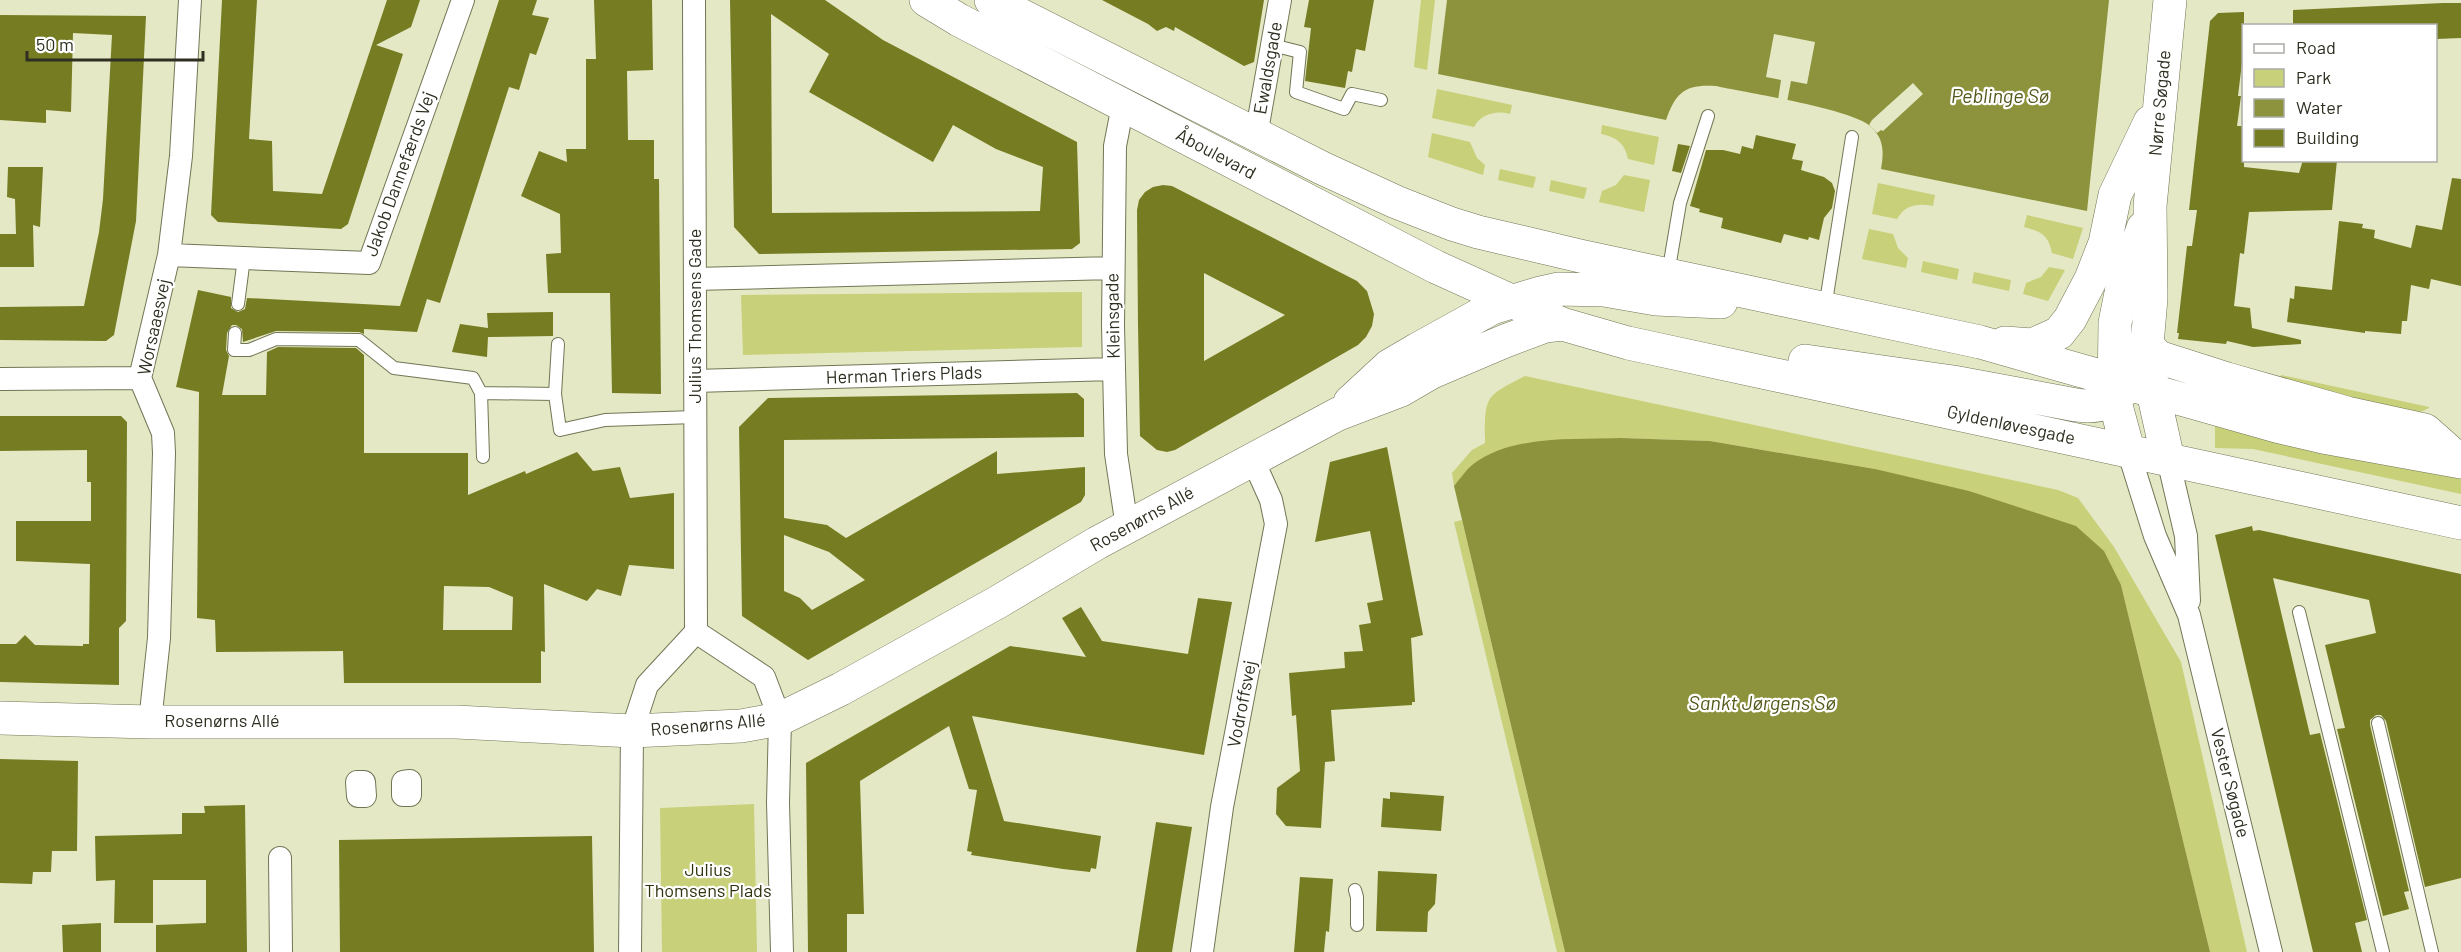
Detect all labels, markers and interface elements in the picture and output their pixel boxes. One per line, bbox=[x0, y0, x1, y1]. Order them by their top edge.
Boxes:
street label: Ewaldsgade bbox=[1248, 20, 1286, 116]
scale bar bbox=[27, 24, 202, 62]
legend bbox=[2242, 24, 2437, 162]
text: 50 m bbox=[36, 33, 74, 55]
text: Road bbox=[2296, 36, 2336, 58]
street label: Nørre Søgade bbox=[2143, 49, 2175, 157]
text: Park bbox=[2296, 66, 2331, 88]
water label: Peblinge Sø bbox=[1951, 83, 2049, 107]
street label: Jakob Dannefærds Vej bbox=[359, 88, 439, 259]
text: Water bbox=[2296, 96, 2343, 118]
street label: Åboulevard bbox=[1173, 123, 1260, 183]
text: Building bbox=[2296, 126, 2359, 148]
street label: Julius Thomsens Gade bbox=[683, 229, 705, 403]
street label: Kleinsgade bbox=[1100, 273, 1124, 359]
street label: Worsaaesvej bbox=[132, 277, 174, 377]
street label: Herman Triers Plads bbox=[825, 360, 983, 388]
street label: Gyldenløvesgade bbox=[1945, 400, 2077, 448]
street label: Rosenørns Allé bbox=[1086, 481, 1197, 556]
street label: Vodroffsvej bbox=[1222, 658, 1260, 749]
water label: Sankt Jørgens Sø bbox=[1688, 690, 1836, 714]
street label: Rosenørns Allé bbox=[649, 708, 766, 740]
street label: Rosenørns Allé bbox=[164, 709, 280, 731]
street label: Vester Søgade bbox=[2207, 726, 2255, 840]
park label: Julius Thomsens Plads bbox=[644, 858, 772, 901]

